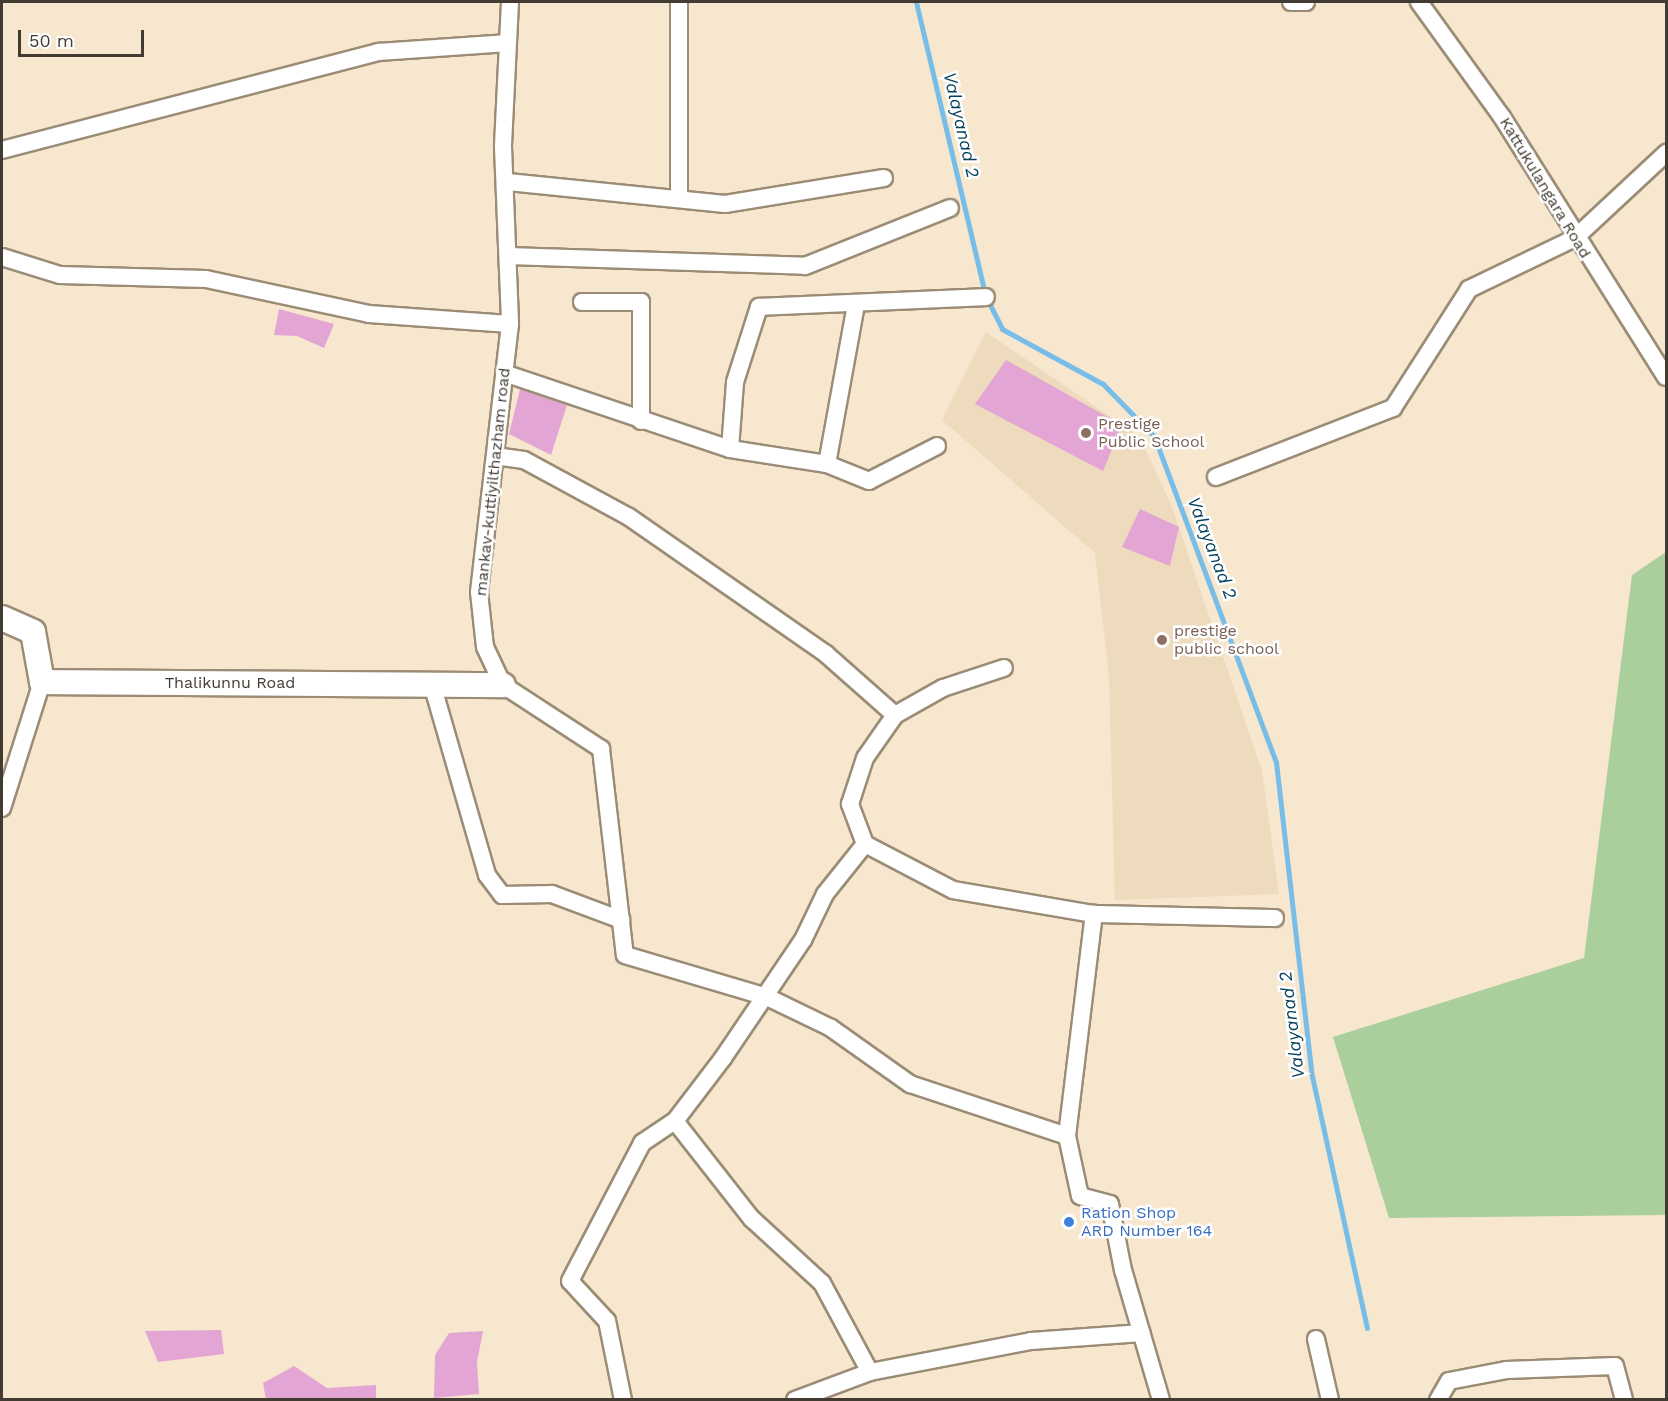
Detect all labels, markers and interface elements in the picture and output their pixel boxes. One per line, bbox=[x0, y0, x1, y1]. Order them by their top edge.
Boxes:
scale bar bbox=[21, 18, 147, 56]
text: 50 m bbox=[29, 30, 74, 51]
water label: Valayanad 2 bbox=[938, 70, 984, 180]
street label: Kattukulangara Road bbox=[1495, 114, 1595, 262]
street label: mankav-kuttiyilthazham road bbox=[471, 367, 515, 597]
place label: Prestige Public School bbox=[1098, 414, 1204, 452]
marker: Prestige Public School bbox=[1079, 426, 1093, 440]
water label: Valayanad 2 bbox=[1183, 494, 1241, 602]
place label: prestige public school bbox=[1174, 621, 1279, 659]
marker: prestige public school bbox=[1155, 633, 1169, 647]
street label: Thalikunnu Road bbox=[165, 673, 295, 693]
water label: Valayanad 2 bbox=[1275, 970, 1309, 1080]
place label: Ration Shop ARD Number 164 bbox=[1081, 1203, 1213, 1241]
marker: Ration Shop ARD Number 164 bbox=[1062, 1215, 1076, 1229]

